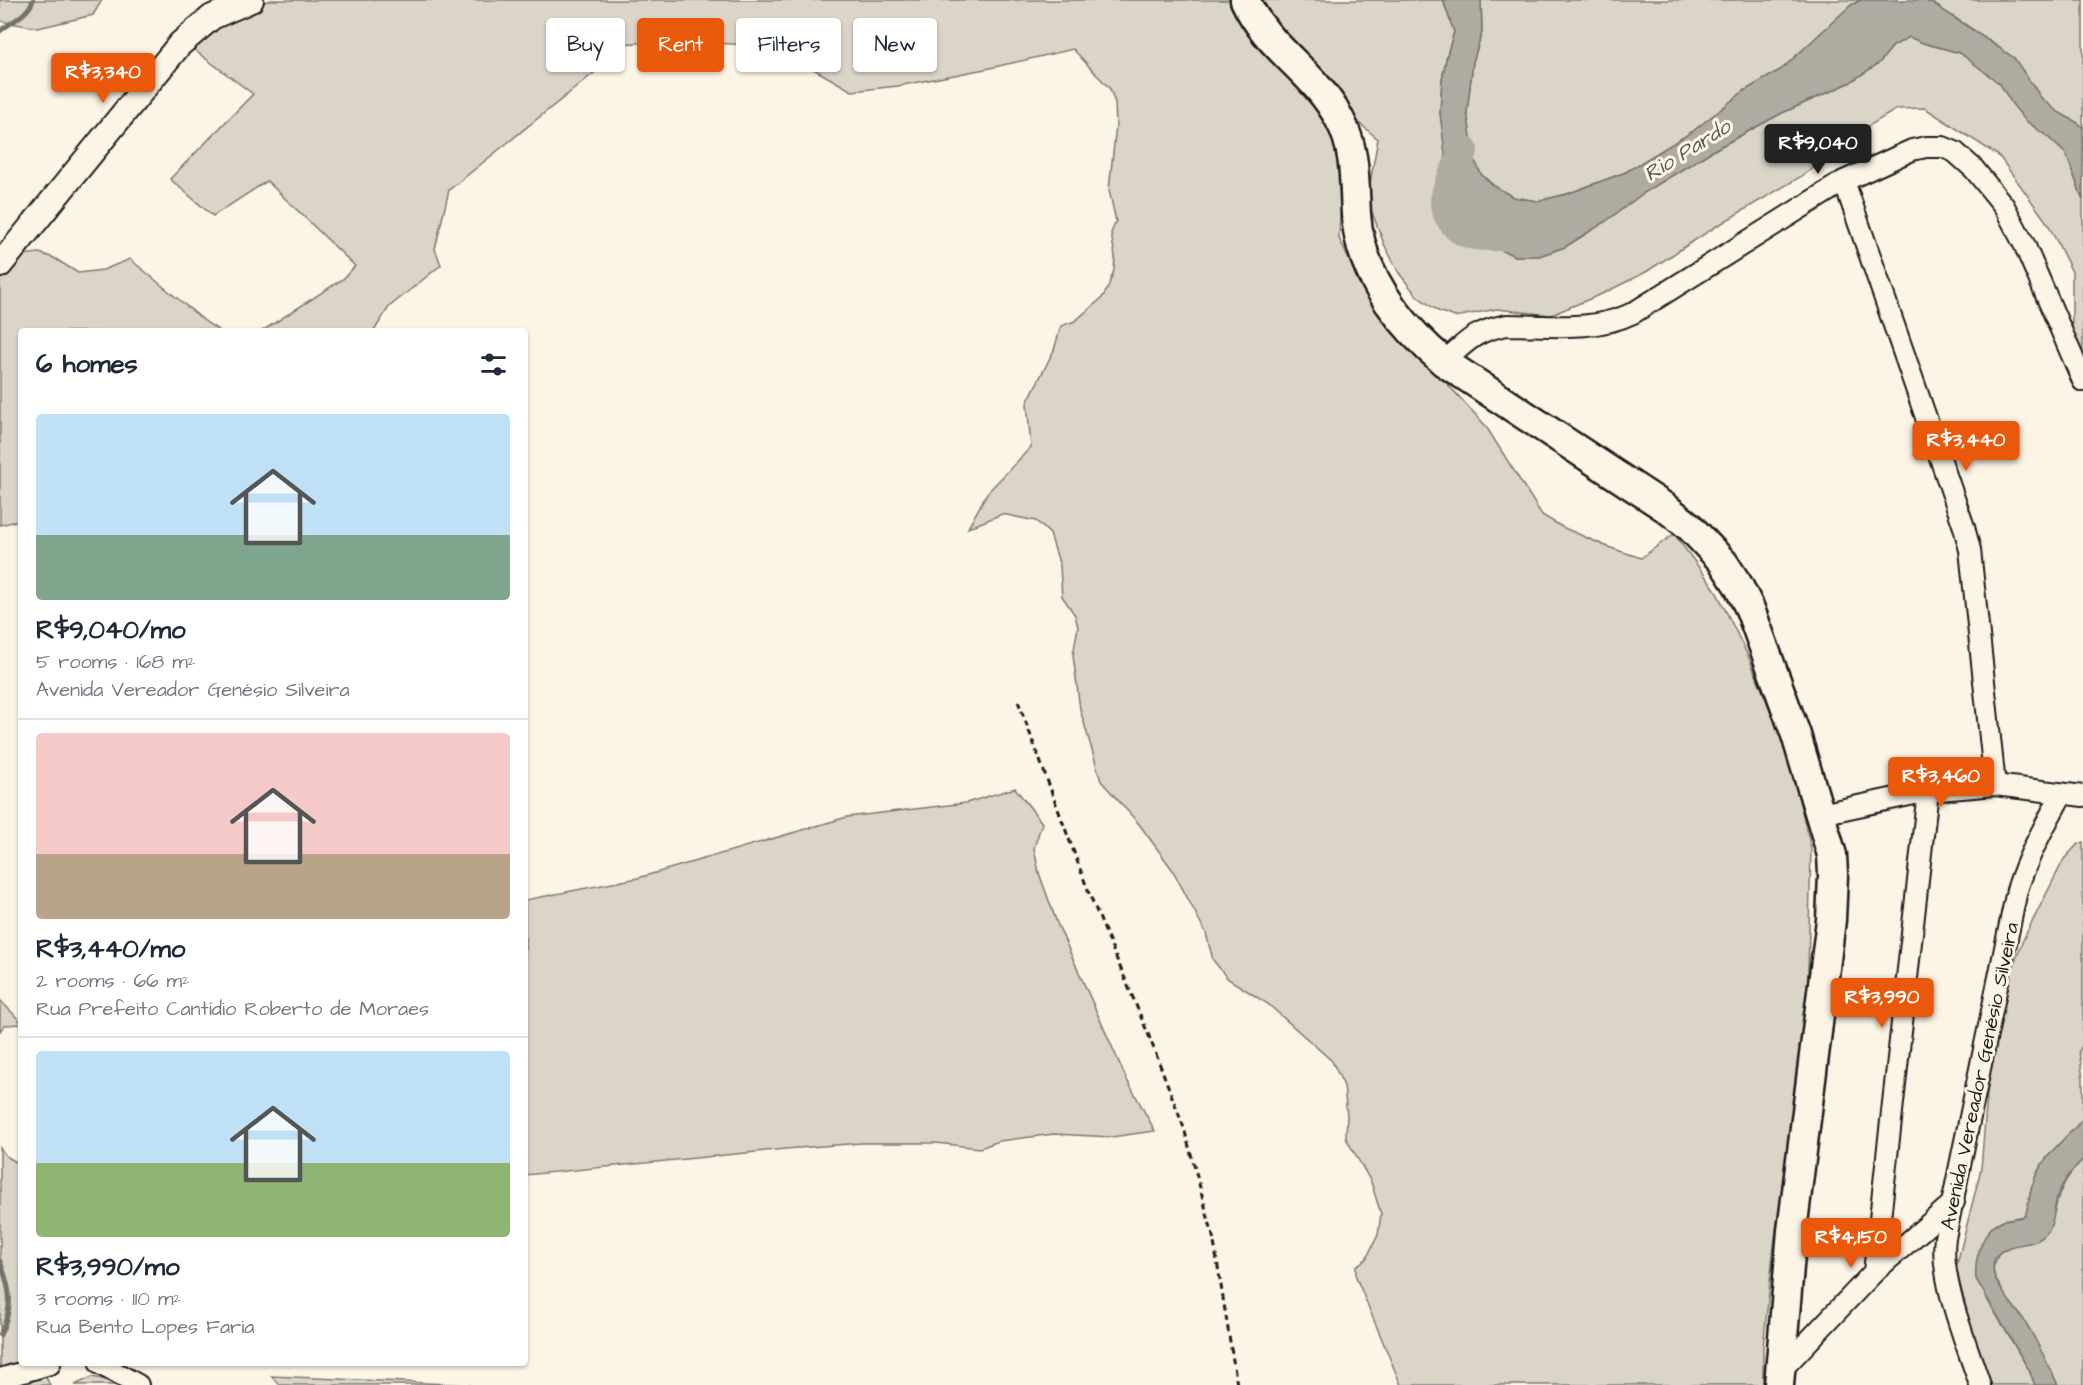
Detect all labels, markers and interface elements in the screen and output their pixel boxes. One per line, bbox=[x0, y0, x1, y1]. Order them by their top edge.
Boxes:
chip: Buy bbox=[546, 18, 625, 72]
chip: Rent bbox=[637, 18, 724, 72]
chip: Filters bbox=[736, 18, 841, 72]
chip: New bbox=[853, 18, 937, 72]
pin: R$3,340 bbox=[48, 53, 158, 104]
text: R$3,340 bbox=[65, 58, 141, 86]
water label: Rio Pardo bbox=[1639, 111, 1738, 188]
pin: R$9,040 bbox=[1763, 124, 1873, 175]
text: R$9,040 bbox=[1778, 129, 1858, 157]
text: 6 homes bbox=[36, 346, 138, 382]
icon: filters bbox=[477, 348, 510, 381]
pin: R$3,440 bbox=[1911, 421, 2021, 472]
text: R$3,440 bbox=[1927, 426, 2005, 454]
icon: home bbox=[219, 453, 327, 561]
text: R$9,040/mo bbox=[36, 612, 186, 648]
text: 5 rooms · 168 m² bbox=[36, 648, 195, 676]
text: Avenida Vereador Genésio Silveira bbox=[36, 676, 350, 704]
pin: R$3,460 bbox=[1886, 757, 1996, 808]
text: R$3,460 bbox=[1902, 762, 1980, 790]
icon: home bbox=[219, 772, 327, 880]
street label: Avenida Vereador Genésio Silveira bbox=[1934, 920, 2026, 1233]
text: R$3,440/mo bbox=[36, 931, 185, 967]
text: 2 rooms · 66 m² bbox=[36, 967, 190, 995]
pin: R$3,990 bbox=[1827, 978, 1937, 1029]
text: R$3,990 bbox=[1845, 983, 1919, 1011]
text: Rua Prefeito Cantídio Roberto de Moraes bbox=[36, 995, 429, 1023]
icon: home bbox=[219, 1090, 327, 1198]
pin: R$4,150 bbox=[1796, 1218, 1906, 1269]
text: R$4,150 bbox=[1815, 1223, 1887, 1251]
text: R$3,990/mo bbox=[36, 1249, 180, 1285]
text: 3 rooms · 110 m² bbox=[36, 1285, 181, 1313]
text: Rua Bento Lopes Faria bbox=[36, 1313, 254, 1341]

